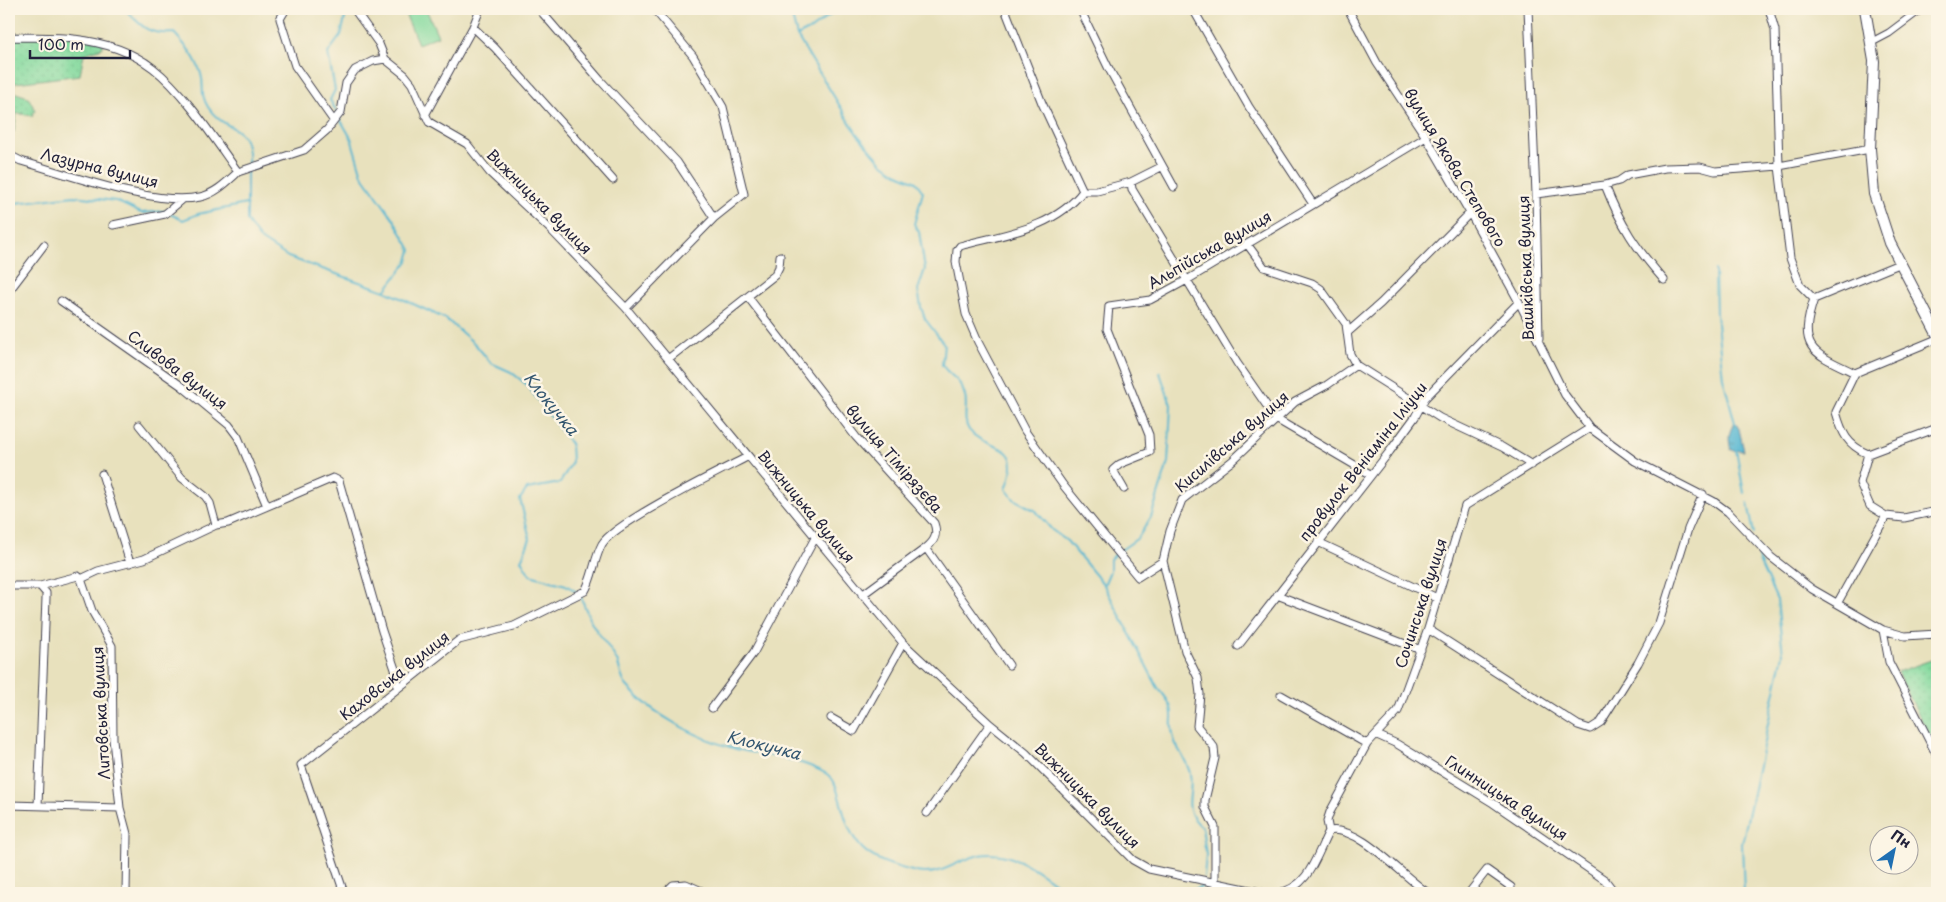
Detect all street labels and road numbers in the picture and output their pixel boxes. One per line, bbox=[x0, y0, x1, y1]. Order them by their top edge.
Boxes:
street label: вулиця Якова Степового bbox=[1399, 83, 1513, 251]
street label: Лазурна вулиця bbox=[39, 141, 161, 193]
street label: Вижницька вулиця bbox=[482, 143, 598, 259]
street label: Вашківська вулиця bbox=[1511, 195, 1539, 341]
street label: Альпійська вулиця bbox=[1143, 204, 1275, 294]
street label: Сливова вулиця bbox=[123, 324, 233, 414]
street label: провулок Веніаміна Іліуци bbox=[1292, 376, 1432, 546]
street label: Кисилівська вулиця bbox=[1169, 385, 1293, 497]
street label: вулиця Тімірязєва bbox=[841, 399, 949, 518]
street label: Вижницька вулиця bbox=[753, 445, 861, 567]
street label: Сочинська вулиця bbox=[1388, 535, 1452, 671]
street label: Каховська вулиця bbox=[334, 625, 454, 725]
street label: Литовська вулиця bbox=[85, 646, 115, 780]
street label: Вижницька вулиця bbox=[1030, 737, 1146, 853]
street label: Глинницька вулиця bbox=[1441, 749, 1573, 845]

